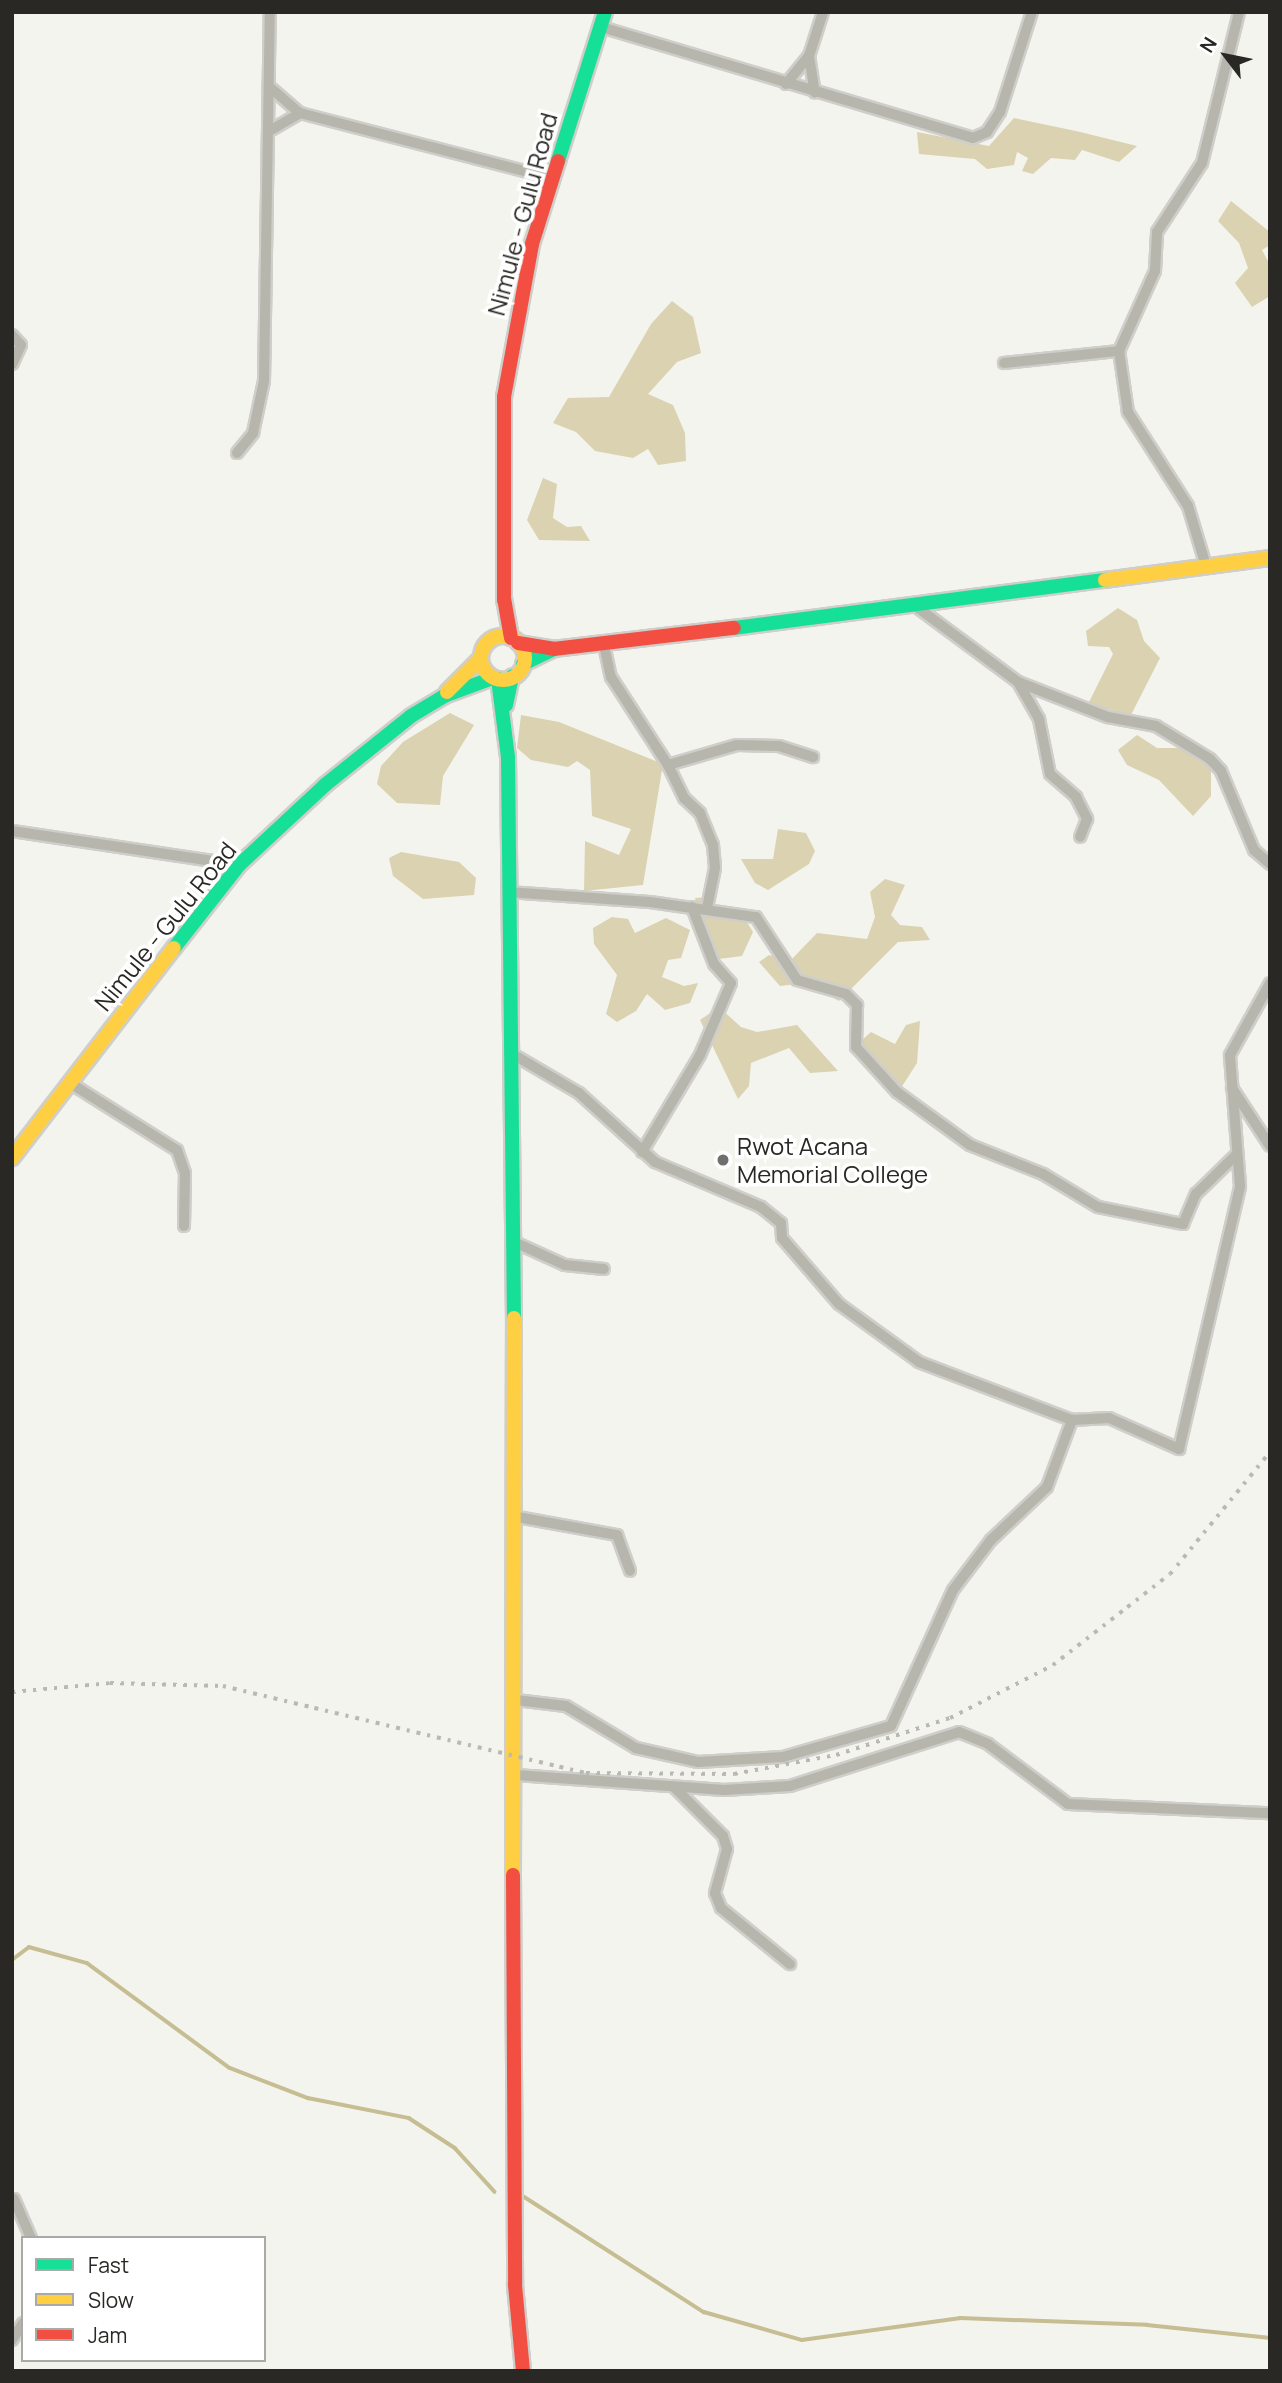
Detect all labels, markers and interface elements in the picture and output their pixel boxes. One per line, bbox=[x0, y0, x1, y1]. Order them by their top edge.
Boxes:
north arrow bbox=[1191, 21, 1261, 91]
text: N bbox=[1194, 32, 1223, 58]
street label: Nimule - Gulu Road bbox=[481, 109, 563, 319]
street label: Nimule - Gulu Road bbox=[88, 836, 242, 1016]
place label: Rwot Acana Memorial College bbox=[737, 1132, 928, 1188]
marker: Rwot Acana Memorial College bbox=[715, 1152, 731, 1168]
legend bbox=[21, 2236, 266, 2362]
text: Fast bbox=[88, 2251, 129, 2279]
text: Slow bbox=[88, 2286, 134, 2314]
text: Jam bbox=[88, 2321, 127, 2349]

